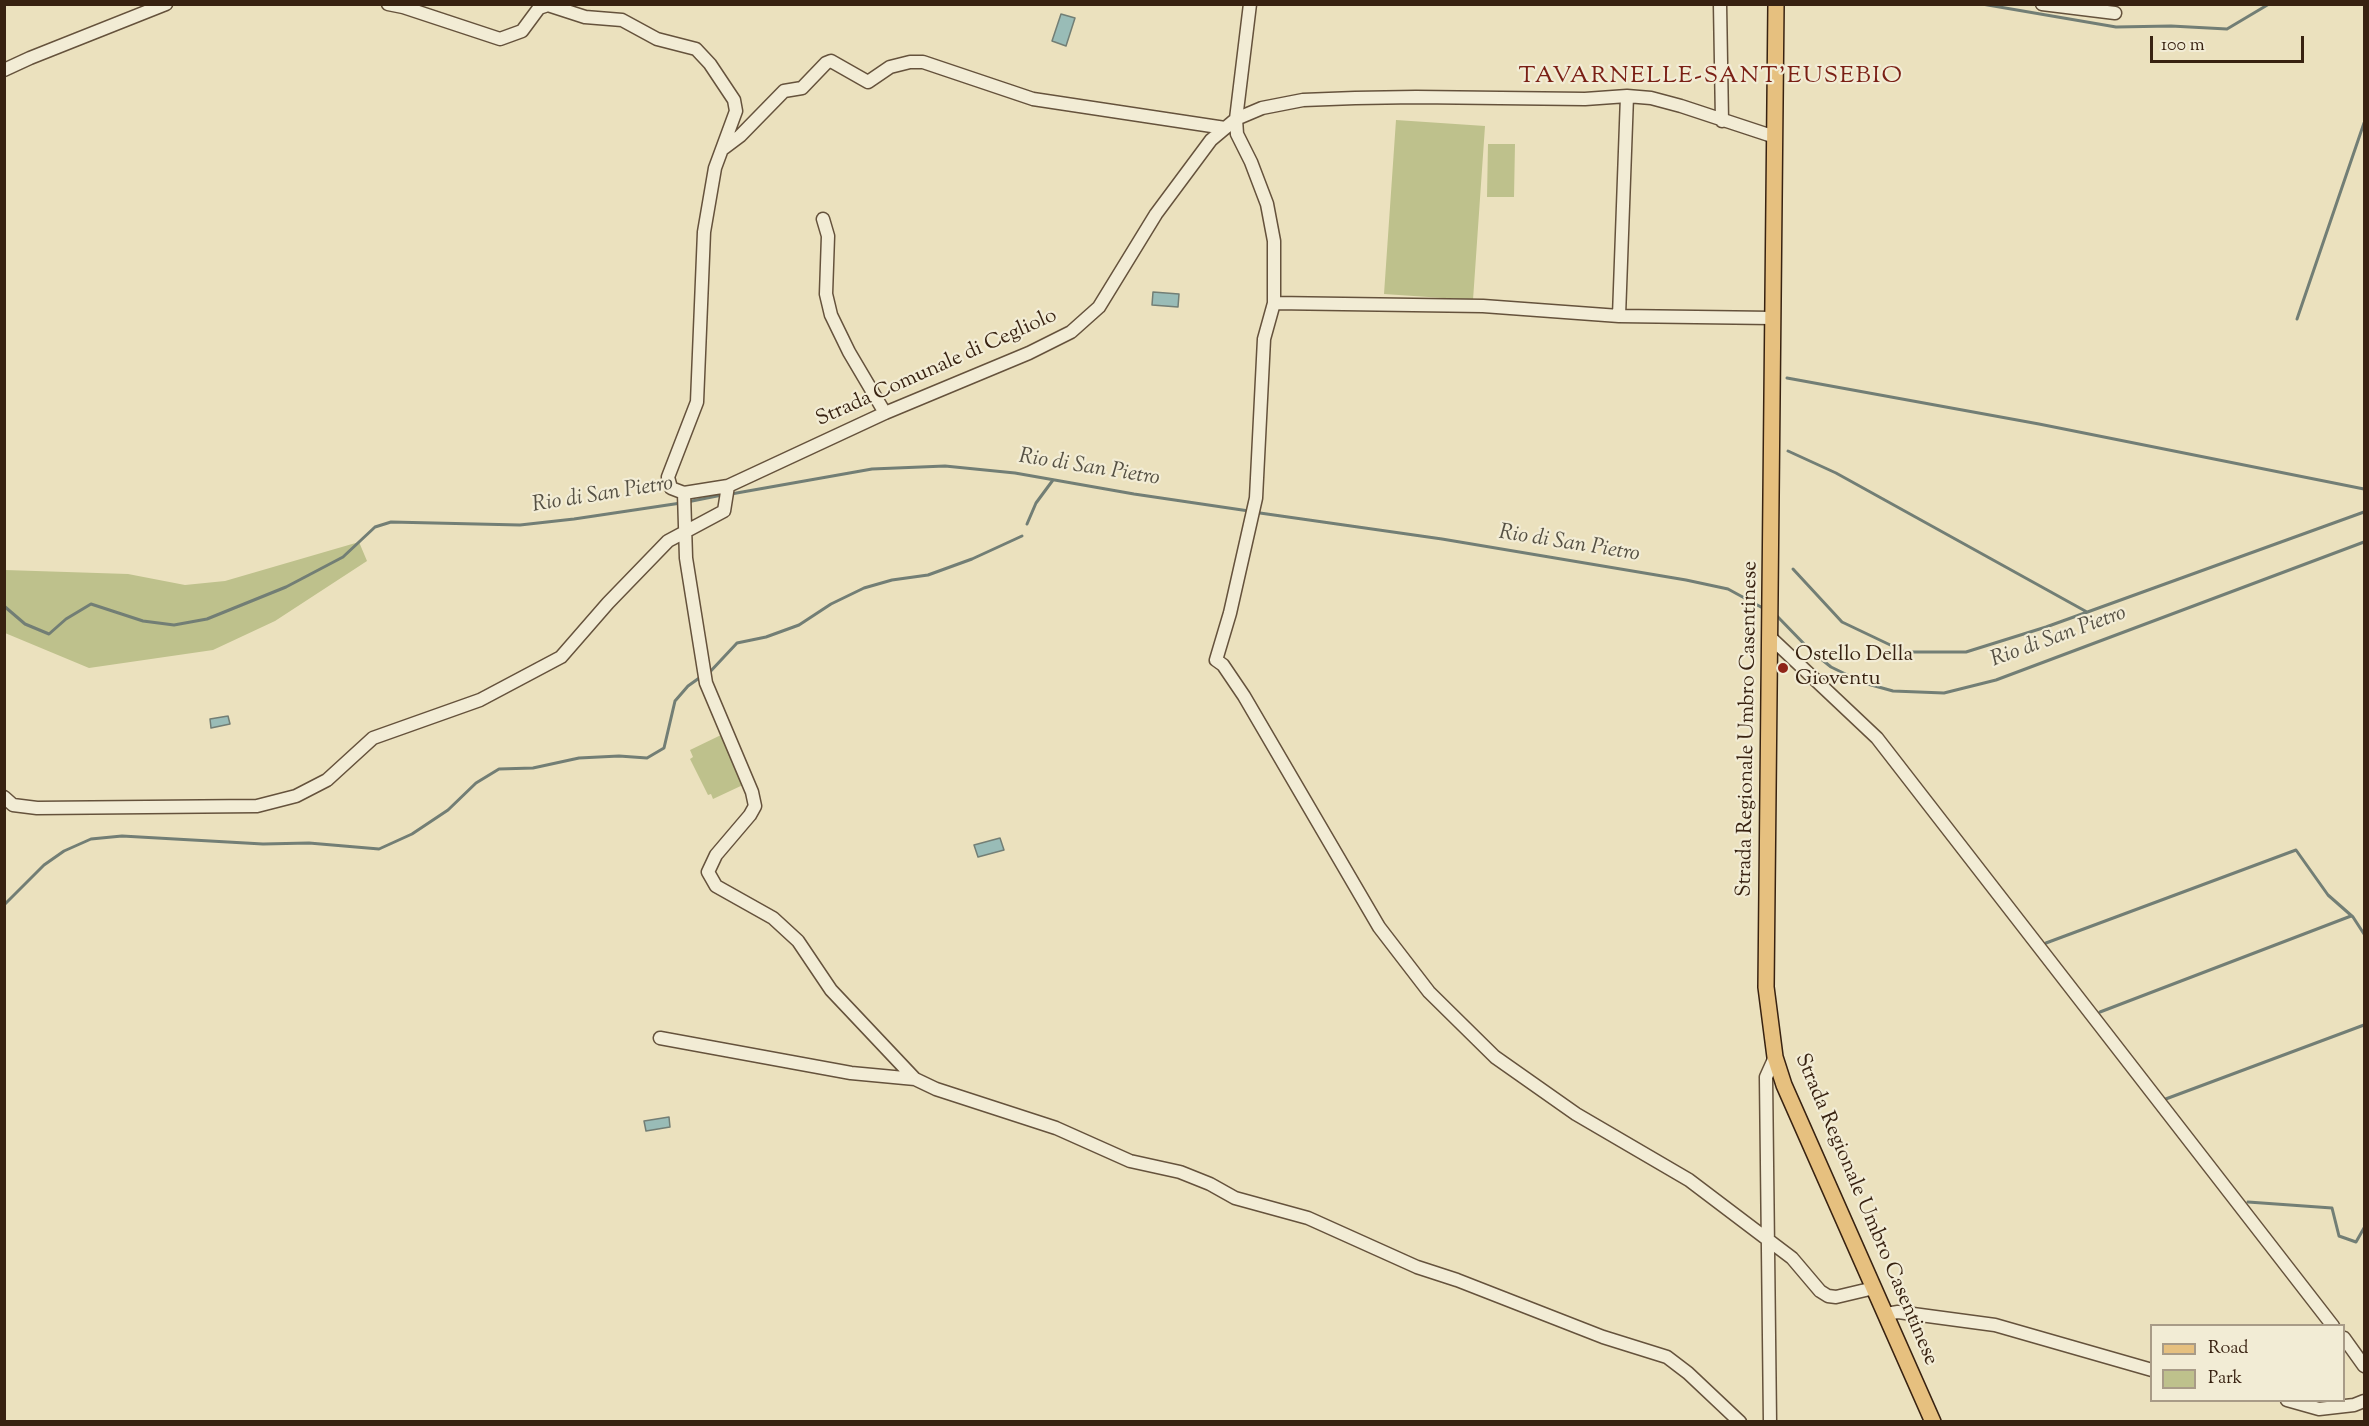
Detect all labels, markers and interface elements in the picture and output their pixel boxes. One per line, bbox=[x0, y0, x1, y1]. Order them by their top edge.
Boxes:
scale bar bbox=[2153, 24, 2308, 62]
text: 100 m bbox=[2161, 33, 2205, 59]
district label: TAVARNELLE-SANT'EUSEBIO bbox=[1518, 64, 1904, 92]
street label: Strada Comunale di Cegliolo bbox=[813, 304, 1061, 434]
water label: Rio di San Pietro bbox=[1017, 445, 1161, 493]
water label: Rio di San Pietro bbox=[531, 472, 675, 520]
water label: Rio di San Pietro bbox=[1497, 521, 1641, 569]
street label: Strada Regionale Umbro Casentinese bbox=[1733, 561, 1765, 897]
water label: Rio di San Pietro bbox=[1988, 601, 2130, 675]
place label: Ostello Della Gioventu bbox=[1795, 643, 1913, 693]
marker: Ostello Della Gioventu bbox=[1776, 661, 1790, 675]
street label: Strada Regionale Umbro Casentinese bbox=[1788, 1050, 1942, 1370]
legend bbox=[2150, 1324, 2345, 1402]
text: Road bbox=[2208, 1336, 2248, 1362]
text: Park bbox=[2208, 1366, 2242, 1392]

